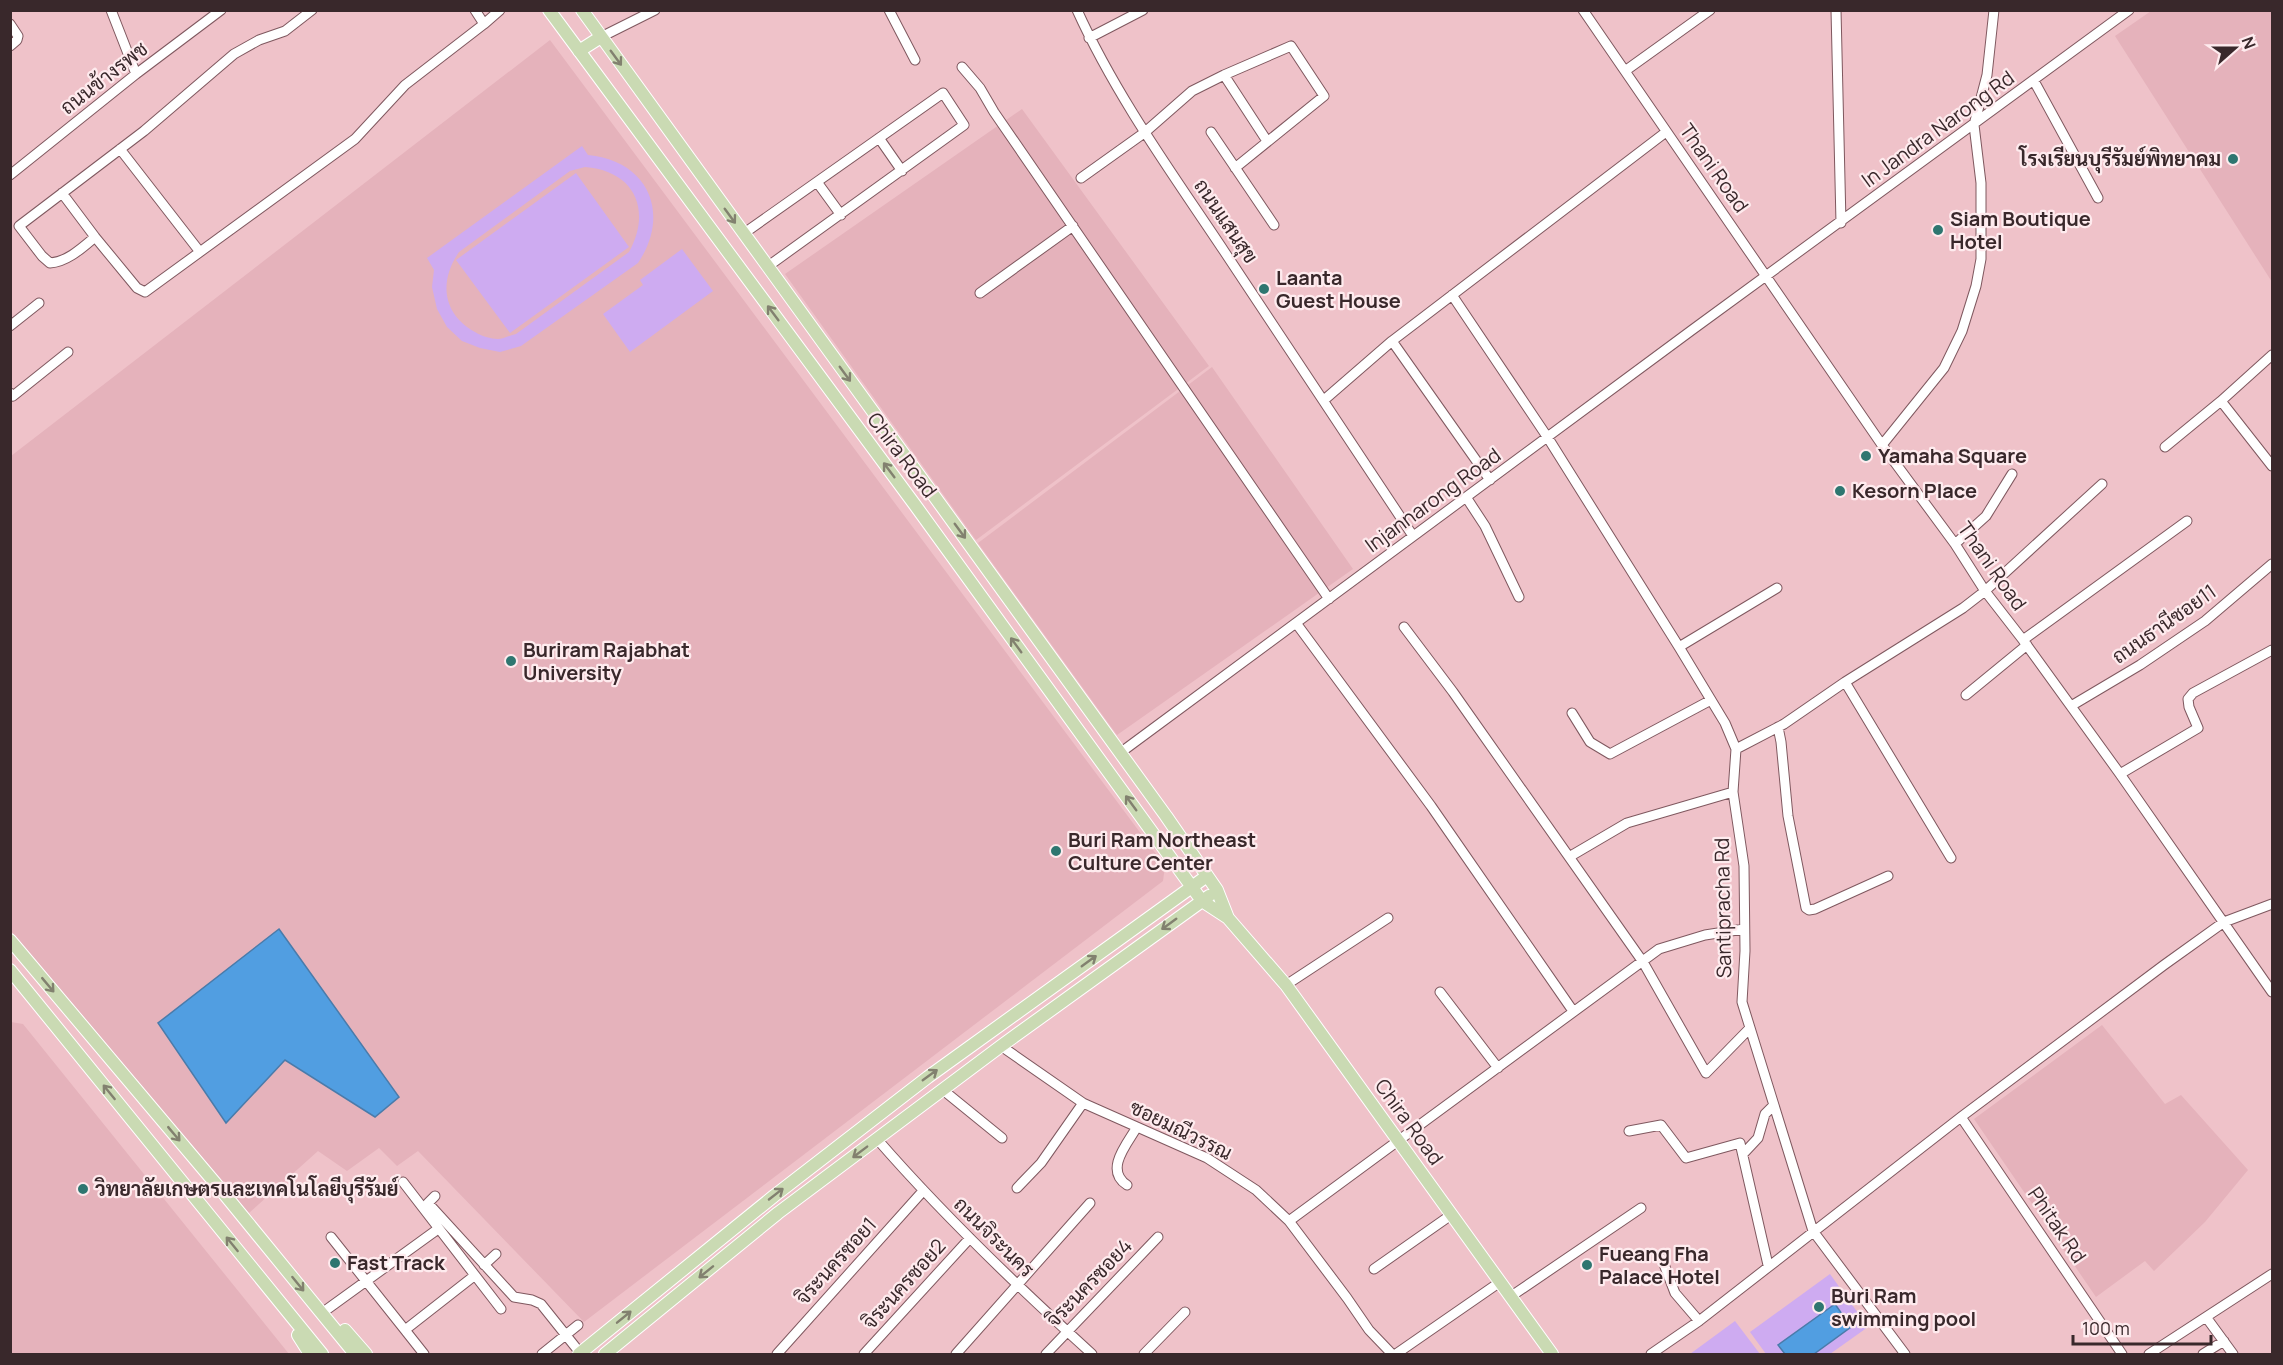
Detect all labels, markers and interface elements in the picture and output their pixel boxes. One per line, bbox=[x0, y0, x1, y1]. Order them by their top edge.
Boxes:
north arrow bbox=[2205, 18, 2265, 78]
text: N bbox=[2237, 33, 2261, 52]
street label: ถนนข้างรพช bbox=[54, 35, 153, 120]
one-way arrow bbox=[610, 50, 622, 66]
street label: In Jandra Narong Rd bbox=[1856, 64, 2019, 193]
street label: Thani Road bbox=[1674, 118, 1755, 218]
place label: โรงเรียนบุรีรัมย์พิทยาคม bbox=[2018, 145, 2221, 174]
marker: โรงเรียนบุรีรัมย์พิทยาคม bbox=[2226, 152, 2240, 166]
street label: ถนนแสนสุข bbox=[1187, 173, 1265, 269]
place label: Siam Boutique Hotel bbox=[1950, 205, 2091, 255]
one-way arrow bbox=[724, 208, 737, 224]
marker: Siam Boutique Hotel bbox=[1931, 223, 1945, 237]
place label: Laanta Guest House bbox=[1276, 264, 1401, 314]
marker: Laanta Guest House bbox=[1257, 282, 1271, 296]
one-way arrow bbox=[767, 306, 779, 322]
one-way arrow bbox=[838, 366, 851, 382]
street label: Chira Road bbox=[861, 407, 943, 503]
street label: Injannarong Road bbox=[1359, 441, 1506, 558]
place label: Yamaha Square bbox=[1878, 442, 2027, 469]
marker: Yamaha Square bbox=[1859, 449, 1873, 463]
one-way arrow bbox=[883, 462, 896, 478]
place label: Kesorn Place bbox=[1852, 477, 1977, 504]
marker: Kesorn Place bbox=[1833, 484, 1847, 498]
street label: Thani Road bbox=[1952, 516, 2033, 616]
one-way arrow bbox=[954, 523, 966, 539]
street label: ถนนธานีซอย11 bbox=[2106, 578, 2221, 669]
place label: Buriram Rajabhat University bbox=[523, 636, 690, 686]
one-way arrow bbox=[1010, 637, 1022, 653]
marker: Buriram Rajabhat University bbox=[504, 654, 518, 668]
one-way arrow bbox=[1125, 795, 1137, 811]
place label: Buri Ram Northeast Culture Center bbox=[1068, 826, 1256, 876]
street label: Santipracha Rd bbox=[1708, 838, 1737, 978]
marker: Buri Ram Northeast Culture Center bbox=[1049, 844, 1063, 858]
one-way arrow bbox=[1161, 918, 1177, 930]
one-way arrow bbox=[1080, 955, 1096, 967]
one-way arrow bbox=[42, 977, 55, 993]
one-way arrow bbox=[922, 1069, 938, 1082]
street label: Chira Road bbox=[1369, 1073, 1450, 1170]
one-way arrow bbox=[103, 1084, 116, 1100]
street label: ซอยมณีวรรณ bbox=[1126, 1093, 1237, 1166]
one-way arrow bbox=[167, 1126, 181, 1141]
one-way arrow bbox=[852, 1145, 868, 1158]
place label: วิทยาลัยเกษตรและเทคโนโลยีบุรีรัมย์ bbox=[95, 1175, 400, 1204]
street label: Phitak Rd bbox=[2022, 1181, 2093, 1268]
marker: วิทยาลัยเกษตรและเทคโนโลยีบุรีรัมย์ bbox=[76, 1182, 90, 1196]
one-way arrow bbox=[768, 1188, 784, 1201]
street label: ถนนจิระนคร bbox=[948, 1191, 1040, 1283]
street label: จิระนครซอย1 bbox=[789, 1211, 882, 1310]
street label: จิระนครซอย2 bbox=[856, 1233, 951, 1335]
street label: จิระนครซอย4 bbox=[1040, 1233, 1138, 1333]
one-way arrow bbox=[226, 1236, 239, 1252]
place label: Fueang Fha Palace Hotel bbox=[1599, 1240, 1720, 1290]
place label: Fast Track bbox=[347, 1249, 446, 1276]
marker: Fast Track bbox=[328, 1256, 342, 1270]
marker: Fueang Fha Palace Hotel bbox=[1580, 1258, 1594, 1272]
one-way arrow bbox=[698, 1265, 714, 1278]
one-way arrow bbox=[291, 1276, 305, 1291]
place label: Buri Ram swimming pool bbox=[1831, 1282, 1976, 1332]
marker: Buri Ram swimming pool bbox=[1812, 1300, 1826, 1314]
scale bar bbox=[2073, 1308, 2211, 1346]
one-way arrow bbox=[616, 1310, 632, 1323]
text: 100 m bbox=[2082, 1316, 2130, 1340]

